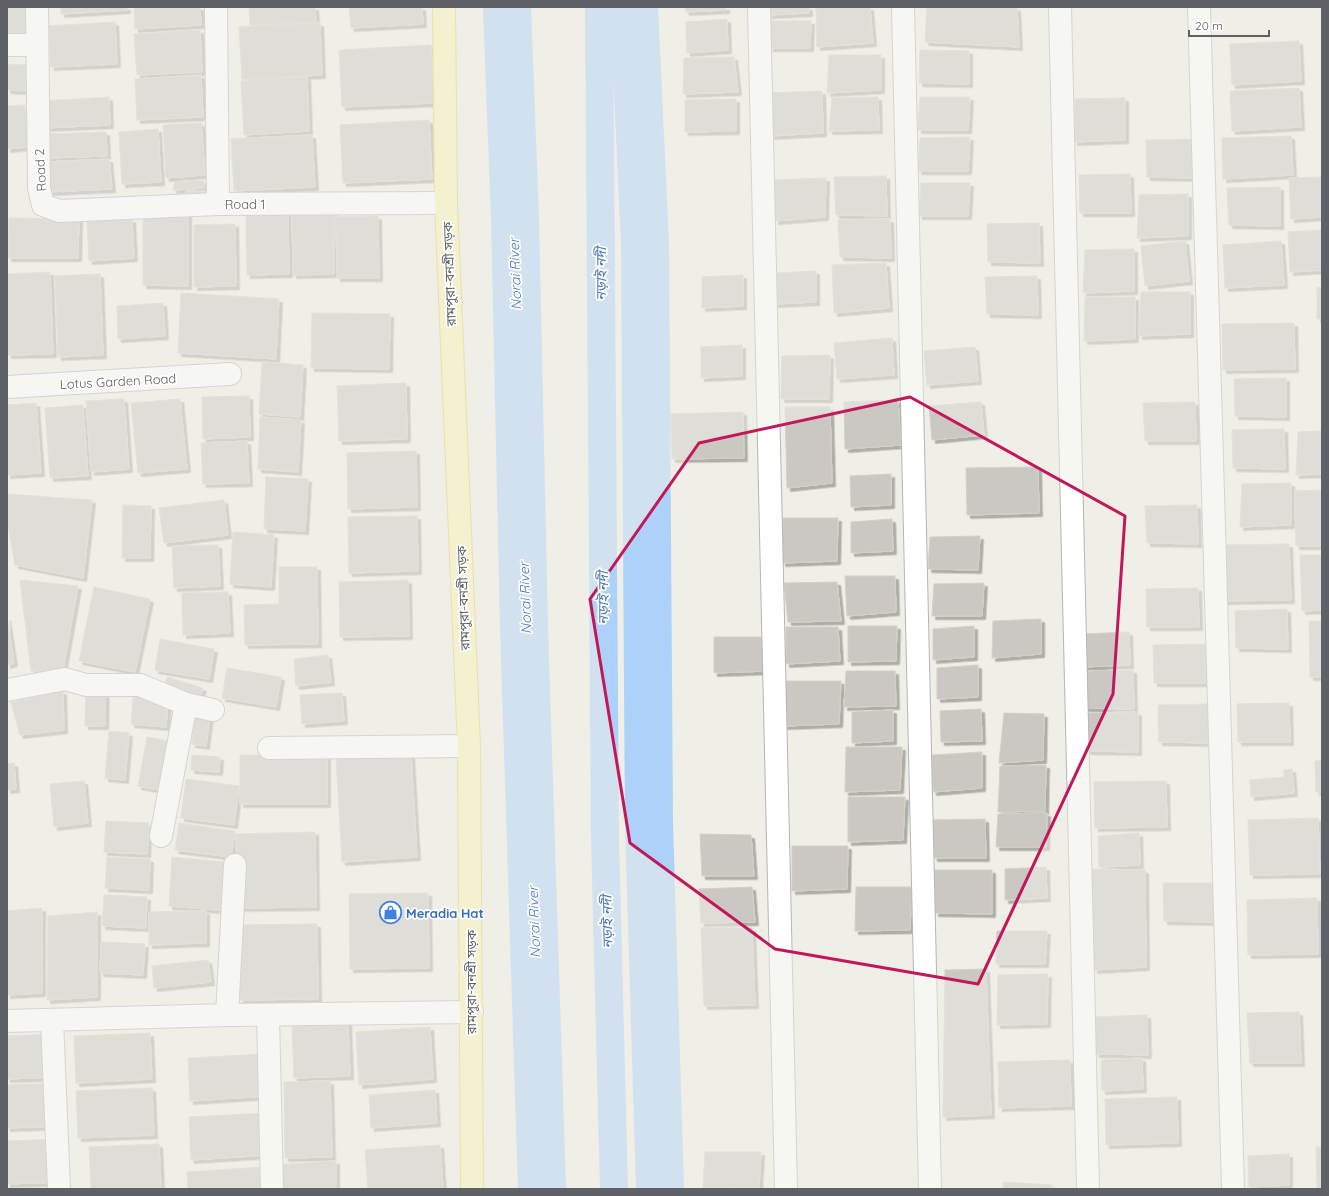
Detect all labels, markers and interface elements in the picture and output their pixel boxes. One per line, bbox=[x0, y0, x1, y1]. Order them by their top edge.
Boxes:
scale bar bbox=[1189, 12, 1269, 38]
text: 20 m bbox=[1195, 18, 1223, 33]
street label: Road 2 bbox=[31, 148, 49, 192]
street label: Road 1 bbox=[225, 196, 265, 212]
street label: রামপুরা-বনশ্রী সড়ক bbox=[439, 221, 460, 328]
water label: Norai River bbox=[505, 236, 525, 310]
water label: নড়াই নদী bbox=[592, 244, 610, 301]
street label: Lotus Garden Road bbox=[59, 370, 177, 392]
street label: রামপুরা-বনশ্রী সড়ক bbox=[453, 545, 474, 652]
water label: Norai River bbox=[515, 560, 535, 634]
water label: নড়াই নদী bbox=[594, 568, 612, 625]
water label: Norai River bbox=[524, 884, 544, 958]
water label: নড়াই নদী bbox=[597, 892, 616, 949]
shop icon: Meradia Hat bbox=[377, 900, 403, 926]
place label: Meradia Hat bbox=[406, 905, 484, 921]
street label: রামপুরা-বনশ্রী সড়ক bbox=[463, 929, 480, 1035]

